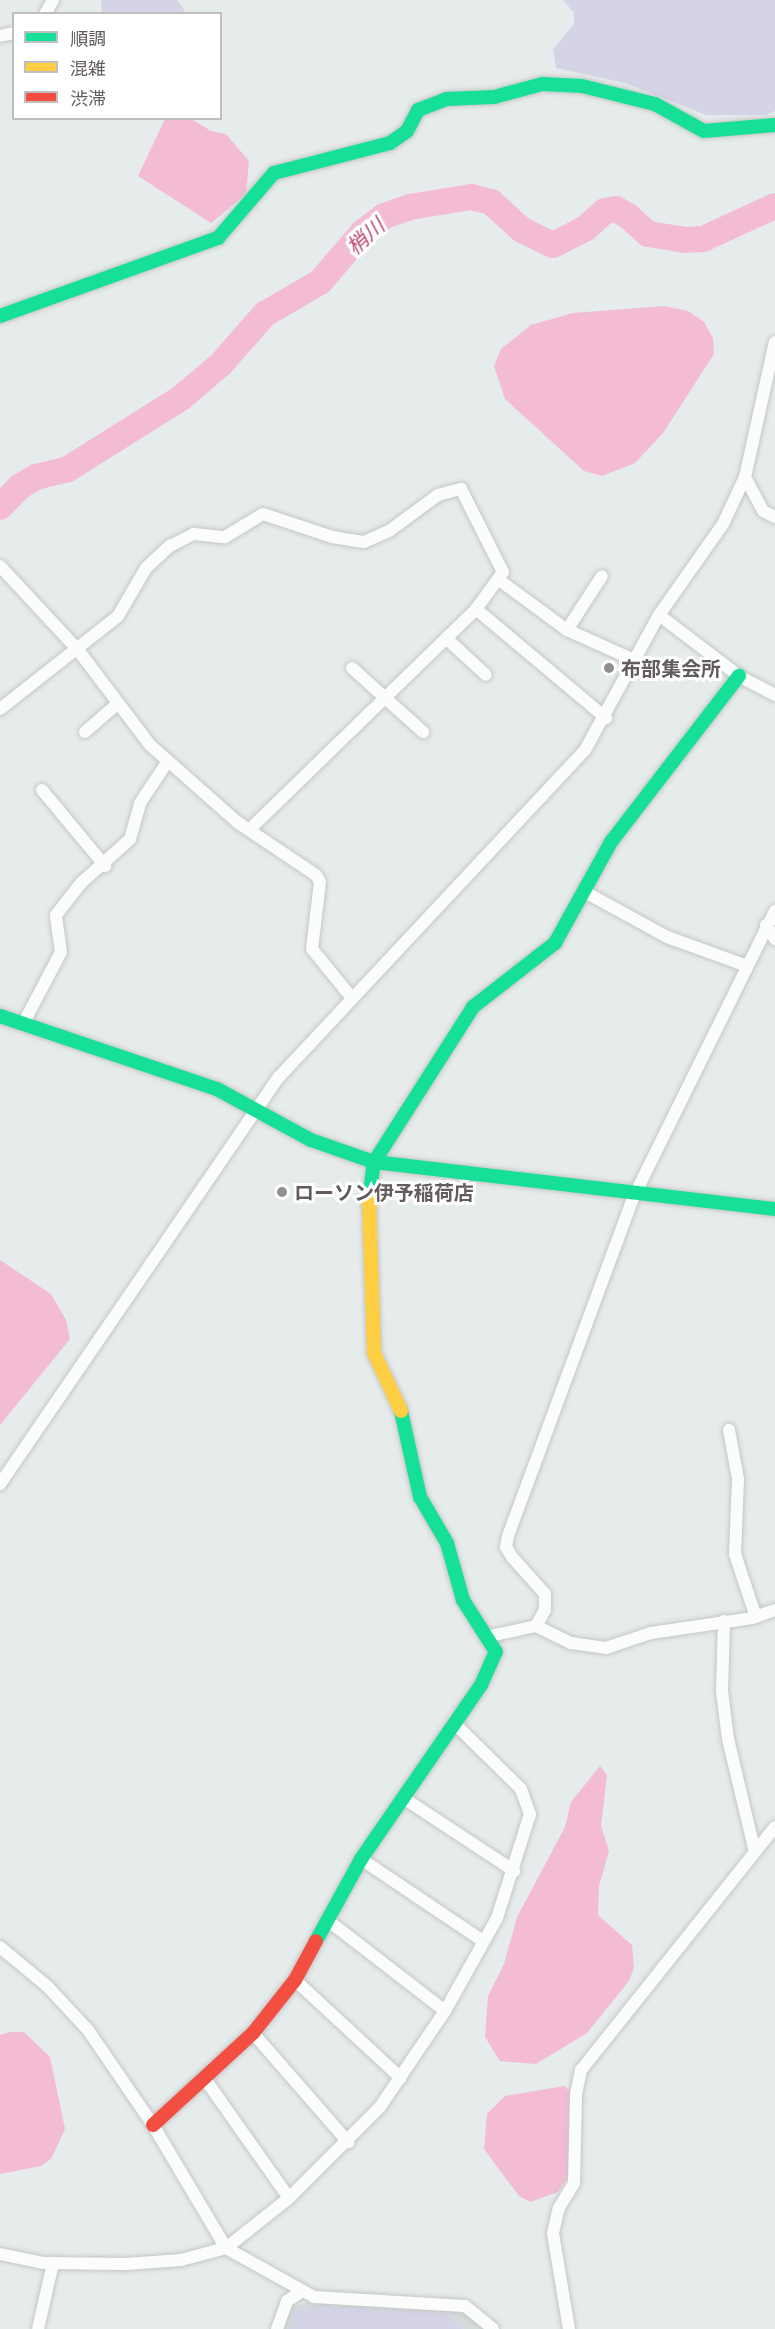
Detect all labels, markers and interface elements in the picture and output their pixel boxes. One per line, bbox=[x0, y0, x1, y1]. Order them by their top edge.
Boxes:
legend bbox=[12, 12, 222, 120]
text: 順調 bbox=[70, 27, 106, 49]
text: 混雑 bbox=[70, 57, 106, 79]
text: 渋滞 bbox=[70, 87, 106, 109]
water label: 梢川 bbox=[341, 213, 389, 259]
place label: 布部集会所 bbox=[621, 656, 721, 680]
marker: 布部集会所 bbox=[602, 661, 616, 675]
place label: ローソン伊予稲荷店 bbox=[294, 1180, 474, 1204]
marker: ローソン伊予稲荷店 bbox=[275, 1185, 289, 1199]

